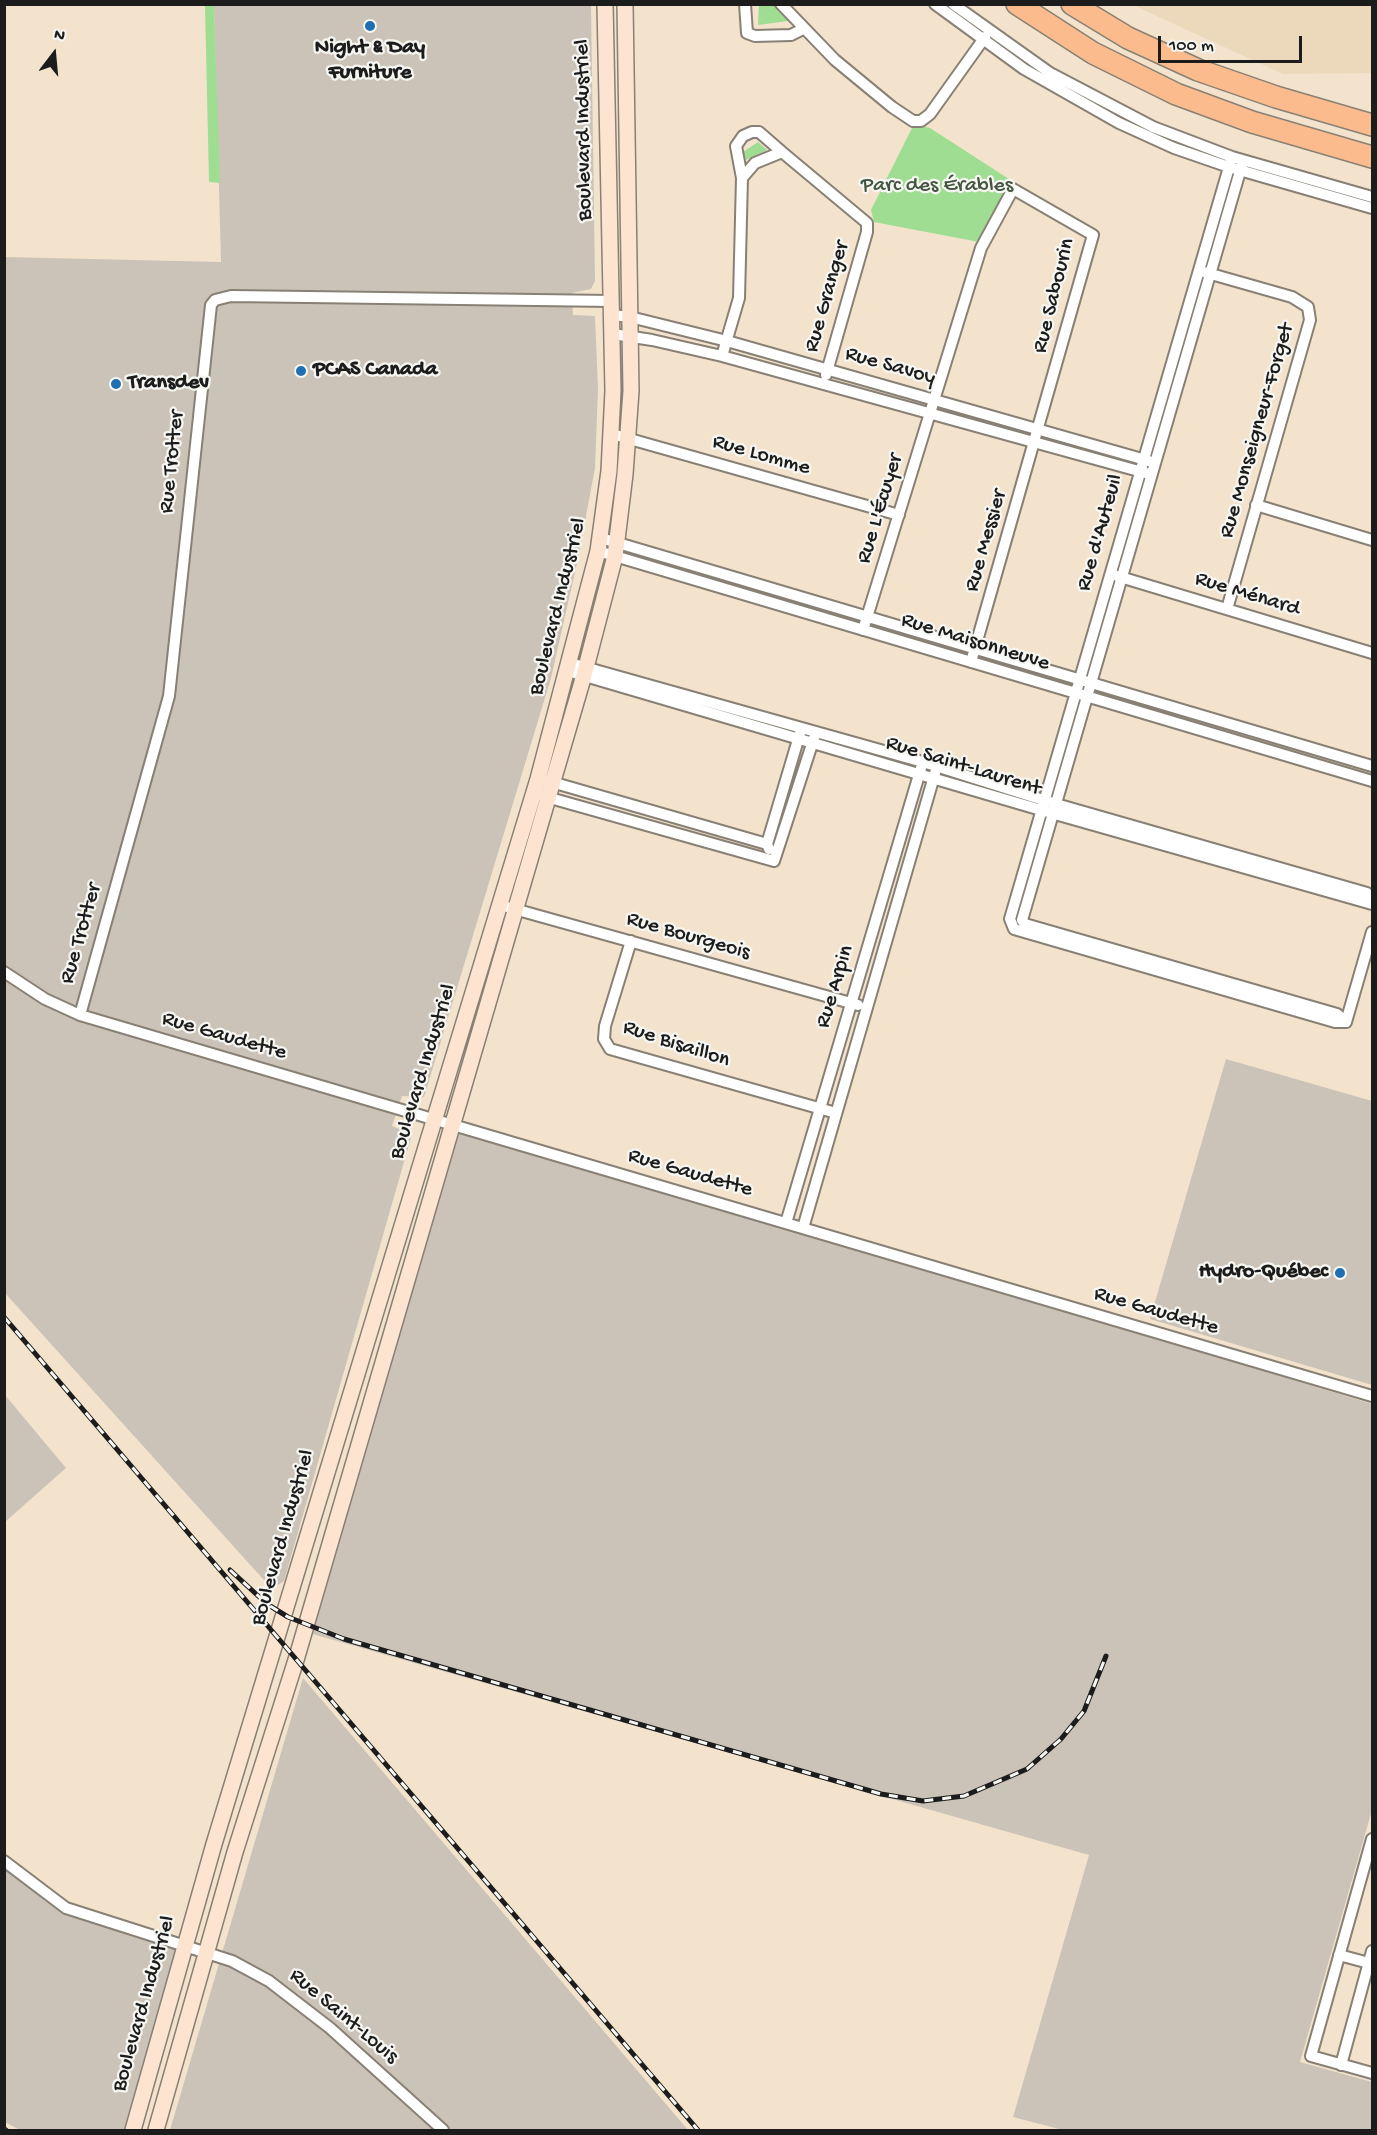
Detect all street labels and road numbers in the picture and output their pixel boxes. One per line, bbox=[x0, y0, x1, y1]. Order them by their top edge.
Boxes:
street label: Boulevard Industriel bbox=[570, 39, 600, 221]
street label: Rue Sabourin bbox=[1028, 236, 1082, 356]
street label: Rue Granger bbox=[800, 238, 856, 356]
street label: Rue Monseigneur-Forget bbox=[1215, 320, 1301, 542]
street label: Rue Savoy bbox=[842, 342, 938, 392]
street label: Rue Trotter bbox=[154, 409, 192, 515]
street label: Rue Lomme bbox=[709, 429, 813, 483]
street label: Rue L'Écuyer bbox=[852, 451, 910, 567]
street label: Rue d'Auteuil bbox=[1072, 471, 1130, 595]
street label: Rue Messier bbox=[960, 487, 1014, 595]
street label: Boulevard Industriel bbox=[524, 516, 594, 698]
street label: Rue Ménard bbox=[1191, 567, 1303, 623]
street label: Rue Maisonneuve bbox=[898, 608, 1052, 678]
street label: Rue Saint-Laurent bbox=[882, 731, 1044, 803]
street label: Rue Trotter bbox=[55, 881, 109, 987]
street label: Rue Bourgeois bbox=[623, 907, 753, 967]
street label: Rue Arpin bbox=[811, 942, 861, 1032]
street label: Boulevard Industriel bbox=[385, 981, 463, 1163]
street label: Rue Gaudette bbox=[159, 1007, 289, 1067]
street label: Rue Bisaillon bbox=[619, 1015, 733, 1075]
street label: Rue Gaudette bbox=[625, 1144, 755, 1204]
street label: Rue Gaudette bbox=[1091, 1282, 1221, 1342]
street label: Boulevard Industriel bbox=[246, 1447, 322, 1629]
street label: Boulevard Industriel bbox=[107, 1913, 183, 2095]
street label: Rue Saint-Louis bbox=[283, 1964, 403, 2070]

